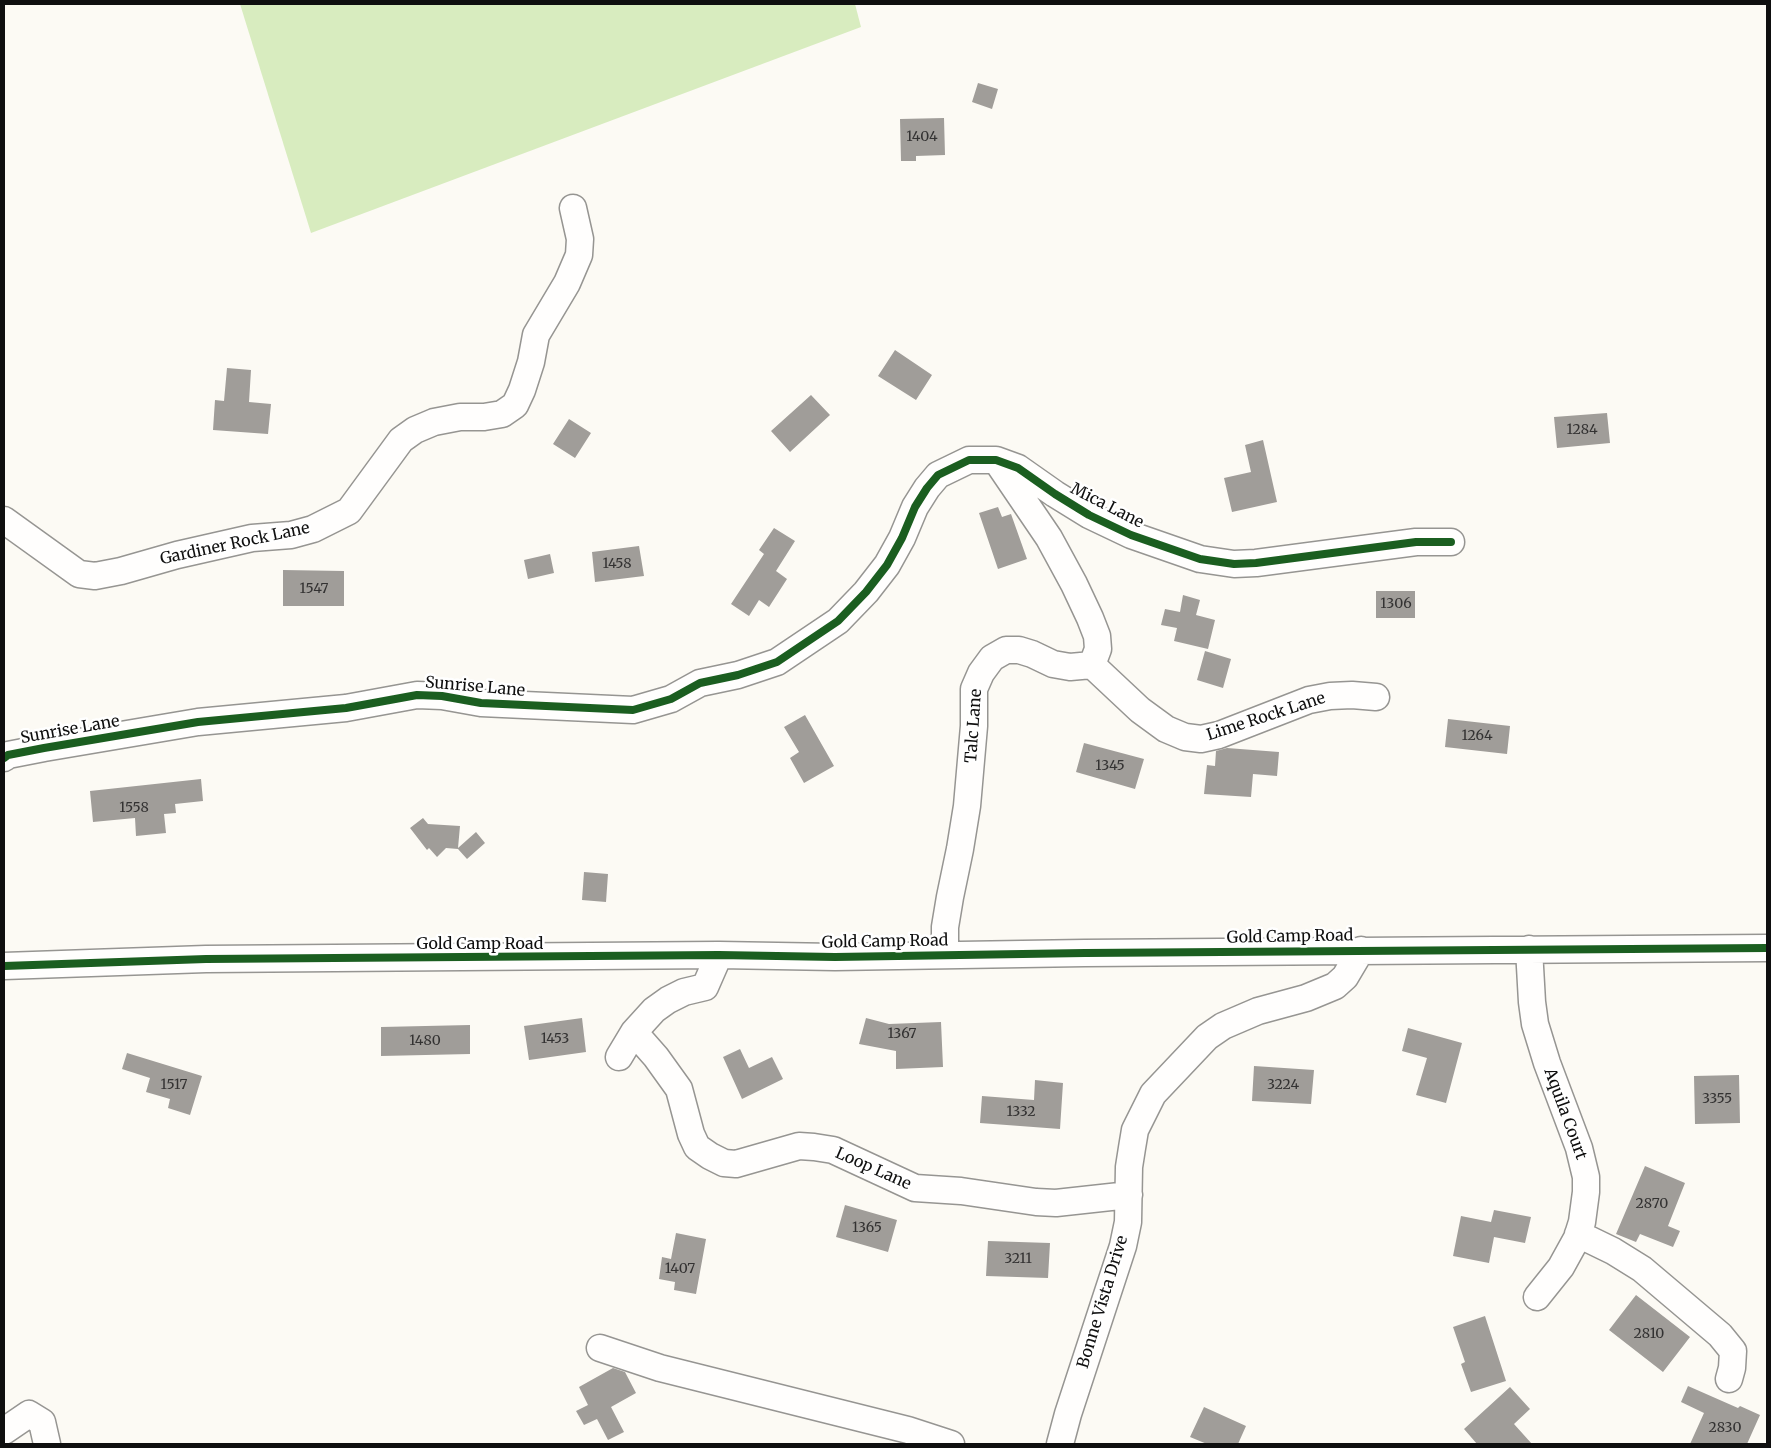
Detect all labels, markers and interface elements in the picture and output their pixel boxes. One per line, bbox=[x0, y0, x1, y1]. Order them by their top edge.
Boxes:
house number: 1404 bbox=[906, 129, 938, 145]
house number: 1284 bbox=[1566, 422, 1598, 438]
street label: Mica Lane bbox=[1067, 479, 1147, 533]
street label: Gardiner Rock Lane bbox=[159, 519, 311, 569]
house number: 1458 bbox=[602, 556, 632, 572]
house number: 1547 bbox=[299, 581, 329, 597]
house number: 1306 bbox=[1380, 596, 1412, 612]
street label: Sunrise Lane bbox=[424, 673, 526, 701]
street label: Talc Lane bbox=[962, 688, 986, 764]
street label: Lime Rock Lane bbox=[1204, 689, 1328, 745]
street label: Sunrise Lane bbox=[19, 712, 121, 748]
house number: 1264 bbox=[1461, 728, 1493, 744]
house number: 1345 bbox=[1095, 758, 1125, 774]
house number: 1558 bbox=[119, 800, 149, 816]
street label: Gold Camp Road bbox=[1226, 926, 1354, 948]
street label: Gold Camp Road bbox=[821, 931, 949, 953]
street label: Gold Camp Road bbox=[417, 934, 543, 954]
house number: 1367 bbox=[887, 1026, 917, 1042]
house number: 1453 bbox=[541, 1031, 569, 1047]
house number: 1480 bbox=[409, 1033, 441, 1049]
street label: Aquila Court bbox=[1540, 1066, 1590, 1162]
house number: 1517 bbox=[161, 1077, 187, 1093]
house number: 3224 bbox=[1267, 1077, 1299, 1093]
house number: 3355 bbox=[1702, 1091, 1732, 1107]
house number: 1332 bbox=[1006, 1104, 1036, 1120]
street label: Loop Lane bbox=[832, 1144, 914, 1194]
house number: 2870 bbox=[1636, 1196, 1668, 1212]
house number: 1365 bbox=[852, 1220, 882, 1236]
street label: Bonne Vista Drive bbox=[1074, 1233, 1132, 1371]
house number: 3211 bbox=[1004, 1251, 1032, 1267]
house number: 1407 bbox=[665, 1261, 695, 1277]
house number: 2810 bbox=[1634, 1326, 1664, 1342]
house number: 2830 bbox=[1709, 1420, 1741, 1436]

